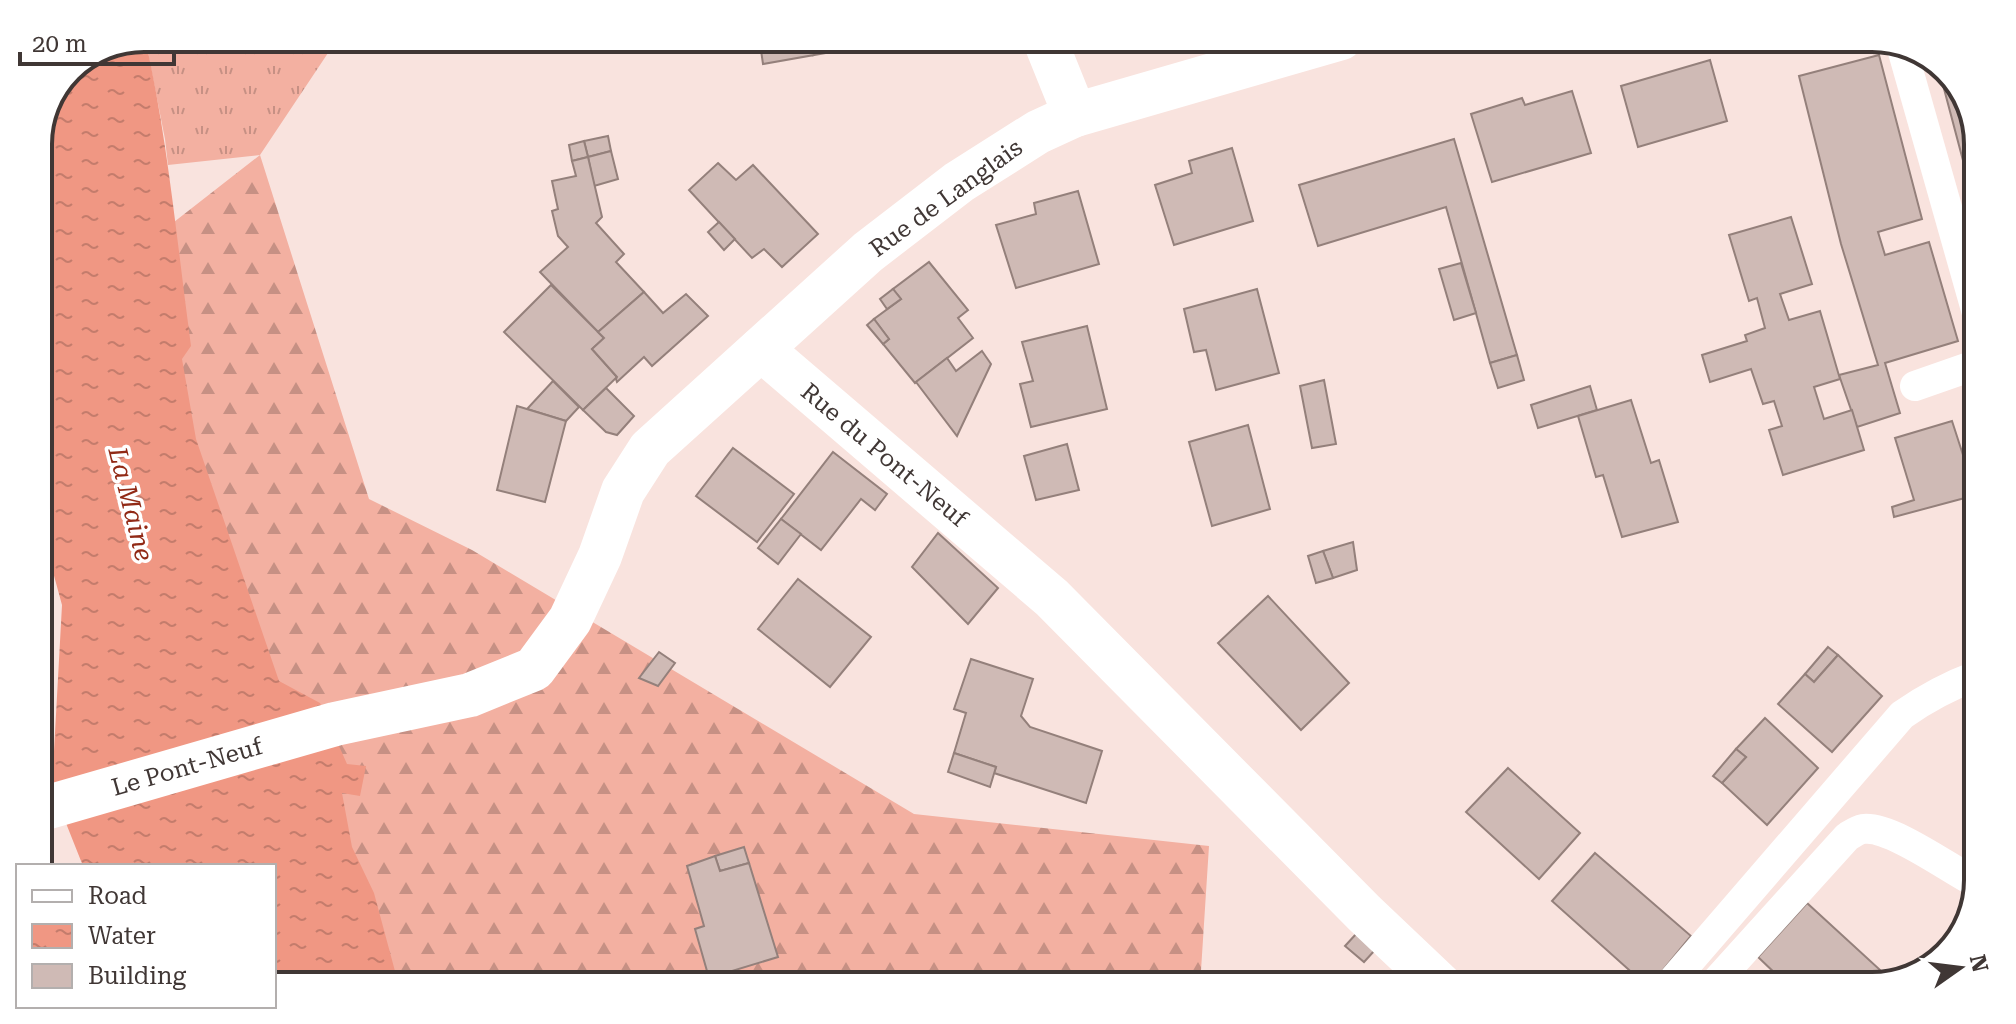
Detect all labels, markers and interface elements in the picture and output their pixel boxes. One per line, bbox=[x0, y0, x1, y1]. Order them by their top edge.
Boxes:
scale bar bbox=[20, 16, 174, 66]
text: 20 m bbox=[32, 30, 87, 58]
street label: Rue de Langlais bbox=[864, 133, 1028, 263]
street label: Rue du Pont-Neuf bbox=[795, 377, 973, 533]
water label: La Maine bbox=[102, 443, 160, 564]
street label: Le Pont-Neuf bbox=[109, 732, 266, 802]
legend bbox=[16, 864, 276, 1008]
text: Road bbox=[88, 882, 147, 910]
text: Water bbox=[88, 922, 156, 950]
north arrow bbox=[1920, 928, 2000, 1008]
text: N bbox=[1965, 952, 1993, 975]
text: Building bbox=[88, 962, 186, 990]

